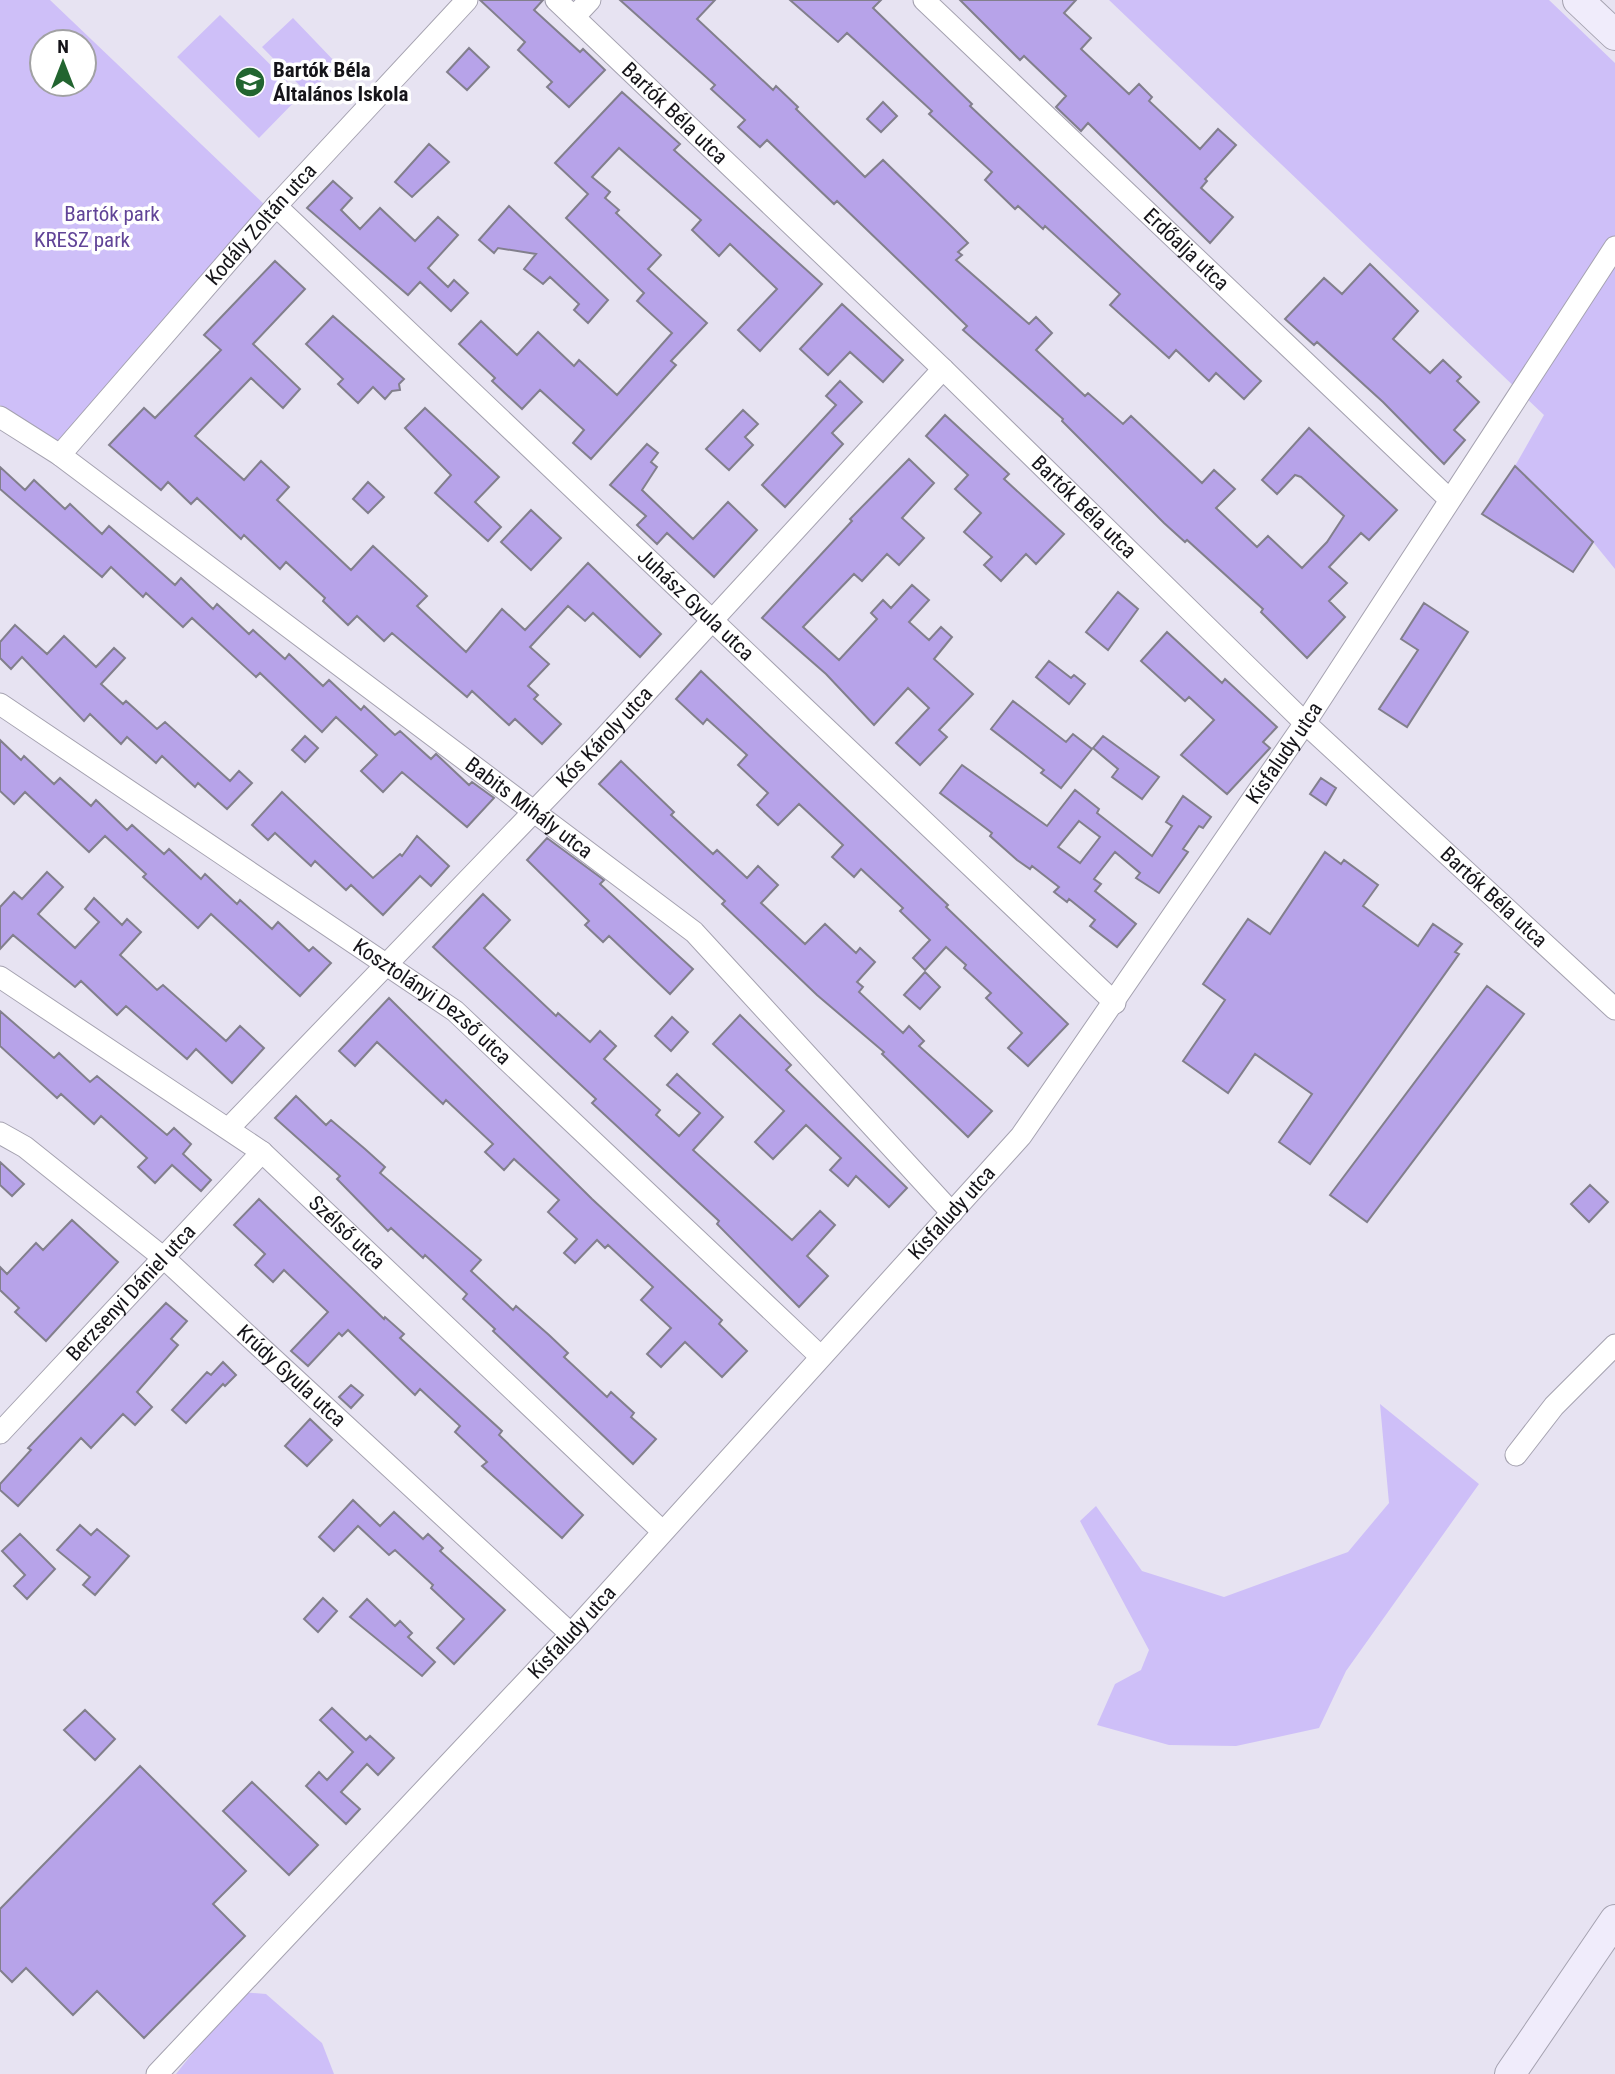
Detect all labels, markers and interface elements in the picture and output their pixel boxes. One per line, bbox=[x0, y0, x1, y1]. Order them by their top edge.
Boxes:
north arrow bbox=[28, 28, 98, 98]
text: N bbox=[57, 35, 69, 58]
street label: Bartók Béla utca bbox=[617, 57, 732, 169]
place label: Bartók Béla Általános Iskola bbox=[273, 58, 408, 106]
school or university icon: Bartók Béla Általános Iskola bbox=[233, 65, 267, 99]
street label: Kodály Zoltán utca bbox=[201, 159, 321, 290]
park label: Bartók park bbox=[64, 202, 160, 226]
street label: Erdőalja utca bbox=[1139, 203, 1234, 295]
park label: KRESZ park bbox=[34, 228, 131, 252]
street label: Bartók Béla utca bbox=[1027, 451, 1141, 563]
street label: Juhász Gyula utca bbox=[633, 544, 759, 666]
street label: Kós Károly utca bbox=[552, 682, 657, 792]
street label: Kisfaludy utca bbox=[1241, 698, 1327, 808]
street label: Babits Mihály utca bbox=[461, 752, 597, 863]
street label: Bartók Béla utca bbox=[1436, 842, 1552, 952]
street label: Kosztolányi Dezső utca bbox=[349, 934, 516, 1070]
street label: Kisfaludy utca bbox=[903, 1161, 1000, 1264]
street label: Szélső utca bbox=[304, 1191, 390, 1274]
street label: Berzsenyi Dániel utca bbox=[62, 1219, 200, 1366]
street label: Krúdy Gyula utca bbox=[232, 1320, 351, 1432]
street label: Kisfaludy utca bbox=[523, 1581, 621, 1684]

